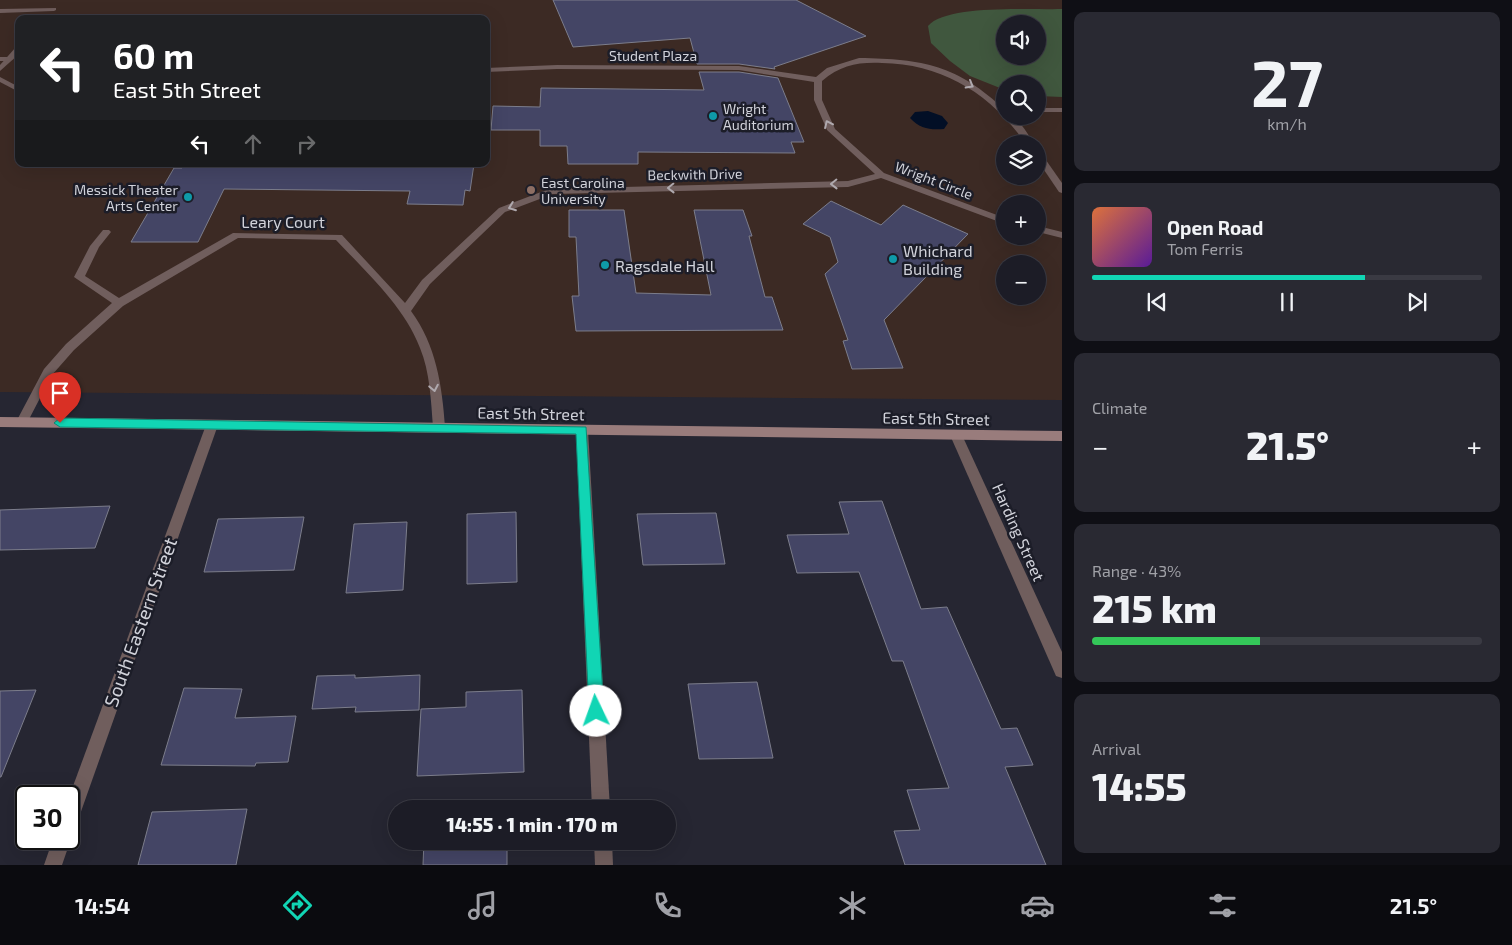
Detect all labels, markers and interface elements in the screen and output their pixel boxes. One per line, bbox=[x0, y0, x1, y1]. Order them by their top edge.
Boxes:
map controls bbox=[996, 15, 1046, 305]
button: sound bbox=[996, 15, 1046, 65]
text: 60 m bbox=[113, 34, 194, 76]
icon: left bbox=[30, 35, 95, 100]
text: 27 bbox=[1251, 42, 1323, 120]
street label: Student Plaza bbox=[609, 47, 697, 64]
button: search bbox=[996, 75, 1046, 125]
text: East 5th Street bbox=[113, 76, 261, 102]
one-way arrow bbox=[964, 79, 973, 89]
place label: Wright Auditorium bbox=[723, 100, 794, 133]
marker: Wright Auditorium bbox=[707, 110, 719, 122]
text: km/h bbox=[1267, 114, 1307, 133]
one-way arrow bbox=[824, 120, 835, 129]
icon: left bbox=[186, 130, 214, 158]
icon: ahead bbox=[239, 130, 267, 158]
icon: right bbox=[292, 130, 320, 158]
button: layers bbox=[996, 135, 1046, 185]
street label: Wright Circle bbox=[893, 157, 975, 203]
street label: Beckwith Drive bbox=[647, 165, 743, 183]
place label: East Carolina University bbox=[541, 174, 625, 207]
one-way arrow bbox=[829, 179, 837, 189]
place label: Messick Theater Arts Center bbox=[74, 181, 178, 214]
one-way arrow bbox=[667, 183, 675, 193]
marker: East Carolina University bbox=[525, 184, 537, 196]
marker: Messick Theater Arts Center bbox=[182, 191, 194, 203]
button: + bbox=[996, 195, 1046, 245]
one-way arrow bbox=[508, 200, 517, 211]
street label: Leary Court bbox=[241, 212, 325, 231]
text: Open Road bbox=[1167, 216, 1263, 239]
text: Tom Ferris bbox=[1167, 239, 1243, 258]
place label: Whichard Building bbox=[903, 241, 973, 278]
marker: Whichard Building bbox=[887, 253, 899, 265]
button: − bbox=[996, 255, 1046, 305]
place label: Ragsdale Hall bbox=[615, 256, 715, 275]
marker: Ragsdale Hall bbox=[599, 259, 611, 271]
icon: previous bbox=[1143, 288, 1171, 316]
icon: pause bbox=[1273, 288, 1301, 316]
icon: next bbox=[1403, 288, 1431, 316]
pin bbox=[39, 372, 81, 423]
icon: arrive bbox=[46, 379, 74, 407]
one-way arrow bbox=[428, 383, 439, 392]
text: Climate bbox=[1092, 398, 1147, 417]
street label: East 5th Street bbox=[477, 403, 585, 423]
street label: East 5th Street bbox=[882, 408, 990, 428]
text: 21.5° bbox=[1246, 422, 1329, 468]
text: − bbox=[1092, 429, 1108, 463]
text: + bbox=[1467, 429, 1482, 463]
street label: Harding Street bbox=[989, 480, 1049, 584]
street label: South Eastern Street bbox=[99, 534, 181, 710]
text: Range · 43% bbox=[1092, 561, 1181, 580]
text: 215 km bbox=[1092, 585, 1217, 631]
position arrow bbox=[569, 684, 621, 736]
text: Arrival bbox=[1092, 739, 1141, 758]
text: 14:55 bbox=[1092, 763, 1187, 809]
speed limit sign: 30 bbox=[15, 785, 80, 850]
text: 14:55 · 1 min · 170 m bbox=[446, 813, 618, 836]
icon: directions bbox=[280, 888, 315, 923]
icon: music bbox=[465, 888, 500, 923]
icon: phone bbox=[650, 888, 685, 923]
icon: climate bbox=[835, 888, 870, 923]
icon: car bbox=[1020, 888, 1055, 923]
icon: filters bbox=[1205, 888, 1240, 923]
text: 14:54 bbox=[75, 892, 130, 918]
text: 21.5° bbox=[1390, 892, 1437, 918]

